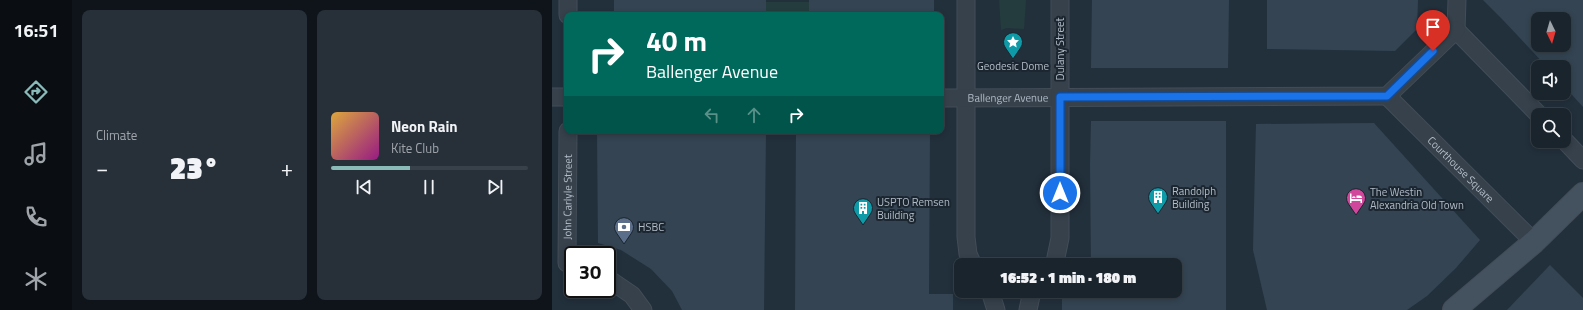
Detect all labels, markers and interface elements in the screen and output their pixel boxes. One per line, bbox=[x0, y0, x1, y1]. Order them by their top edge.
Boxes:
pin bbox=[1416, 10, 1450, 51]
north arrow bbox=[1531, 12, 1571, 52]
map controls bbox=[1531, 12, 1571, 148]
icon: arrive bbox=[1422, 16, 1444, 38]
text: 16:51 bbox=[14, 17, 58, 44]
street label: Dulany Street bbox=[1052, 17, 1068, 80]
text: 40 m bbox=[646, 19, 707, 62]
icon: right bbox=[580, 28, 632, 80]
place icon: Geodesic Dome bbox=[1002, 31, 1024, 59]
text: Ballenger Avenue bbox=[646, 58, 778, 85]
place label: Geodesic Dome bbox=[977, 58, 1049, 74]
button: sound bbox=[1531, 60, 1571, 100]
icon: directions bbox=[22, 78, 50, 106]
street label: Ballenger Avenue bbox=[968, 90, 1049, 106]
icon: left bbox=[701, 104, 723, 126]
icon: ahead bbox=[743, 104, 765, 126]
icon: right bbox=[785, 104, 807, 126]
button: search bbox=[1531, 108, 1571, 148]
text: Neon Rain bbox=[391, 115, 458, 138]
text: Climate bbox=[96, 125, 137, 145]
street label: Courthouse Square bbox=[1424, 133, 1498, 206]
text: Kite Club bbox=[391, 138, 439, 158]
icon: music bbox=[22, 140, 50, 168]
text: 23° bbox=[170, 145, 219, 191]
text: − bbox=[96, 151, 108, 185]
text: + bbox=[281, 151, 293, 185]
street label: John Carlyle Street bbox=[559, 154, 576, 240]
position arrow bbox=[1039, 172, 1081, 214]
icon: previous bbox=[353, 176, 375, 198]
icon: pause bbox=[418, 176, 440, 198]
icon: next bbox=[484, 176, 506, 198]
place label: Randolph Building bbox=[1172, 183, 1216, 212]
place label: The Westin Alexandria Old Town bbox=[1370, 184, 1464, 213]
building icon: Randolph Building bbox=[1147, 186, 1169, 214]
hotel icon: The Westin Alexandria Old Town bbox=[1345, 187, 1367, 215]
place label: USPTO Remsen Building bbox=[877, 194, 950, 223]
building icon: USPTO Remsen Building bbox=[852, 197, 874, 225]
icon: phone bbox=[22, 203, 50, 231]
bank icon: HSBC bbox=[613, 216, 635, 244]
place label: HSBC bbox=[638, 219, 664, 235]
speed limit sign: 30 bbox=[564, 246, 616, 298]
icon: climate bbox=[22, 265, 50, 293]
text: 16:52 · 1 min · 180 m bbox=[1000, 266, 1136, 289]

